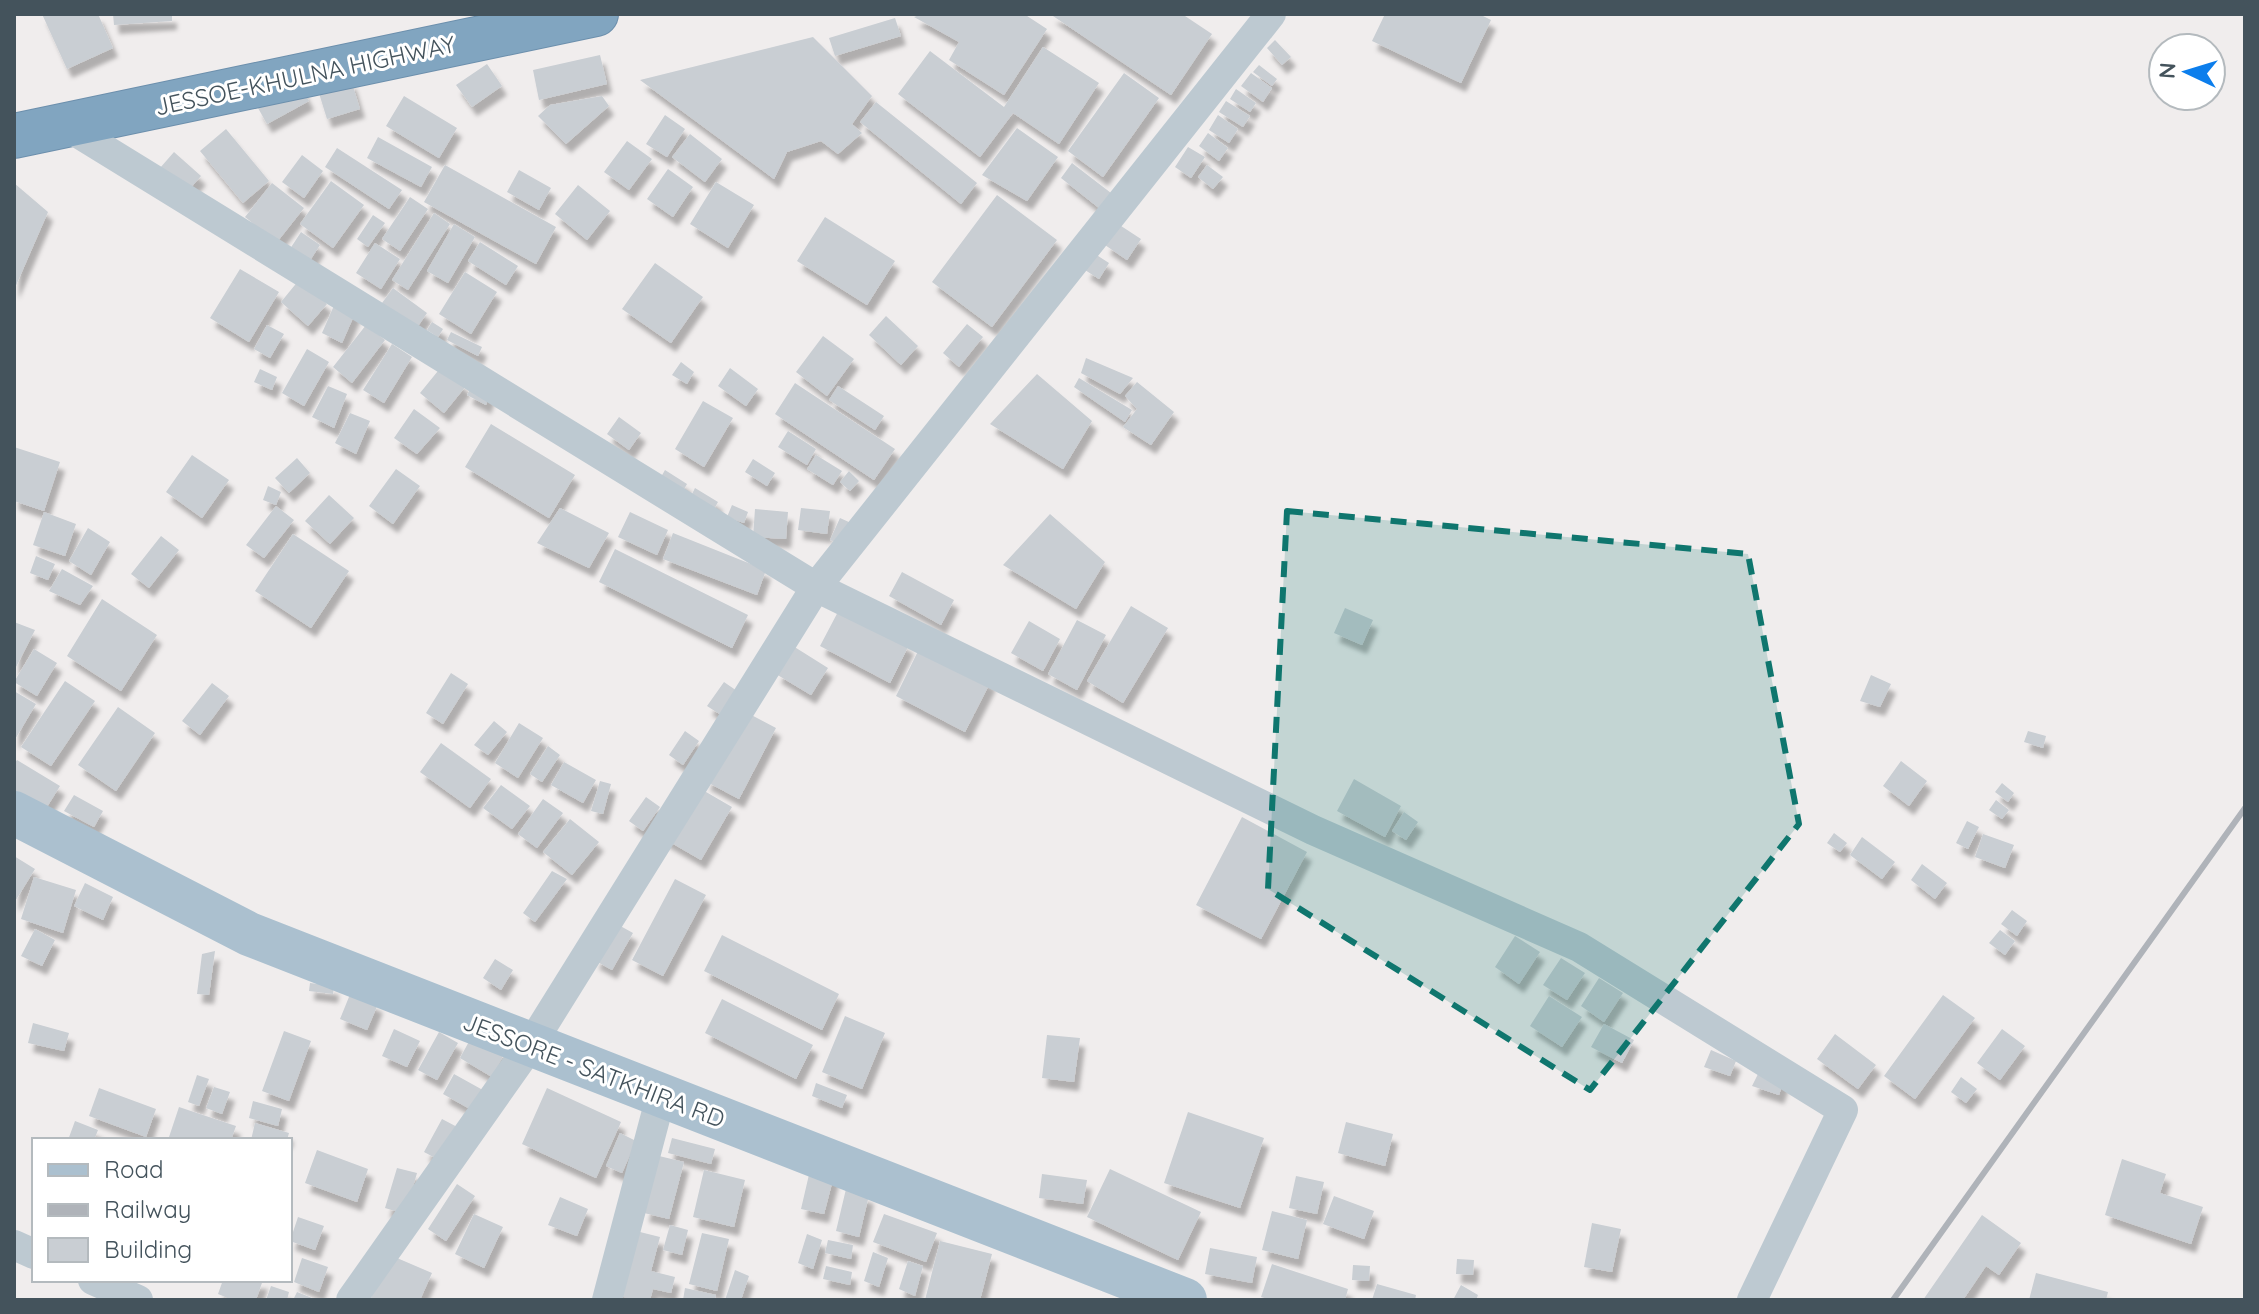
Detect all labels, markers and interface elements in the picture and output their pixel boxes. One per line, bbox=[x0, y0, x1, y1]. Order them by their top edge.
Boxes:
street label: JESSOE-KHULNA HIGHWAY bbox=[152, 28, 458, 122]
north arrow bbox=[2147, 32, 2227, 112]
text: N bbox=[2153, 62, 2182, 80]
street label: JESSORE - SATKHIRA RD bbox=[459, 1006, 729, 1134]
legend bbox=[32, 1138, 292, 1282]
text: Road bbox=[104, 1154, 164, 1184]
text: Railway bbox=[104, 1194, 191, 1224]
text: Building bbox=[104, 1234, 192, 1264]

